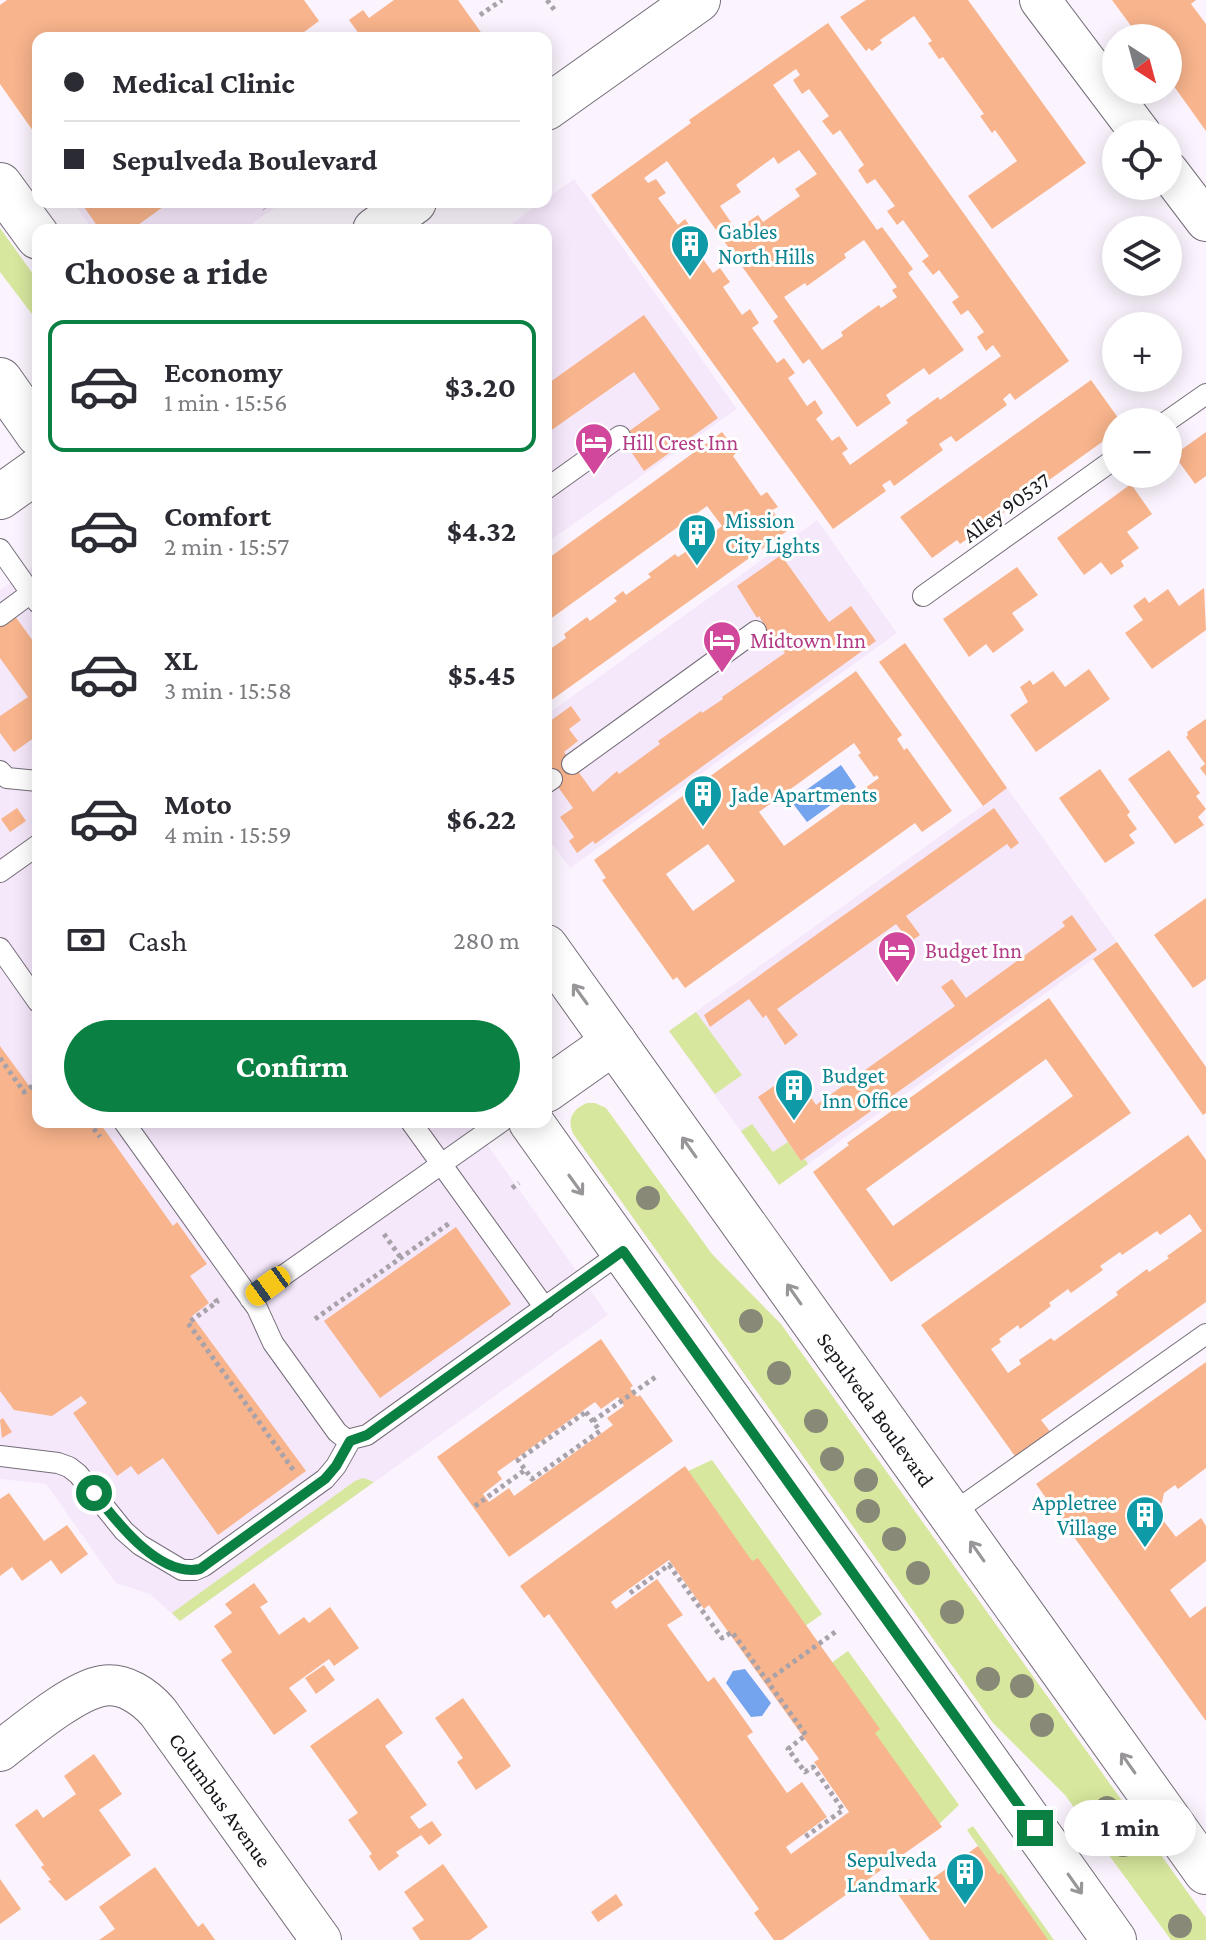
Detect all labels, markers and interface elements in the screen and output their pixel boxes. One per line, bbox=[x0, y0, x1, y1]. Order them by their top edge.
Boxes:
north arrow bbox=[1102, 24, 1182, 104]
map controls bbox=[1102, 24, 1182, 488]
text: Medical Clinic bbox=[112, 66, 295, 99]
button: locate bbox=[1102, 120, 1182, 200]
text: Sepulveda Boulevard bbox=[112, 143, 377, 176]
button: layers bbox=[1102, 216, 1182, 296]
place label: Gables North Hills bbox=[718, 219, 815, 269]
building icon: Gables North Hills bbox=[669, 223, 711, 278]
text: Choose a ride bbox=[64, 252, 268, 292]
button: + bbox=[1102, 312, 1182, 392]
icon: car bbox=[68, 350, 140, 422]
text: Economy bbox=[164, 355, 283, 388]
text: $3.20 bbox=[445, 370, 516, 403]
text: 1 min · 15:56 bbox=[164, 388, 287, 417]
button: − bbox=[1102, 408, 1182, 488]
hotel icon: Hill Crest Inn bbox=[573, 421, 615, 476]
place label: Hill Crest Inn bbox=[622, 430, 738, 455]
street label: Alley 90537 bbox=[958, 467, 1055, 547]
icon: car bbox=[68, 494, 140, 566]
text: Comfort bbox=[164, 499, 271, 532]
place label: Mission City Lights bbox=[725, 508, 820, 558]
building icon: Mission City Lights bbox=[676, 512, 718, 567]
text: $4.32 bbox=[447, 514, 516, 547]
text: 2 min · 15:57 bbox=[164, 532, 289, 561]
hotel icon: Midtown Inn bbox=[701, 619, 743, 674]
place label: Midtown Inn bbox=[750, 628, 866, 653]
icon: car bbox=[68, 638, 140, 710]
text: XL bbox=[164, 643, 198, 676]
text: $5.45 bbox=[448, 658, 516, 691]
text: 3 min · 15:58 bbox=[164, 676, 292, 705]
building icon: Jade Apartments bbox=[682, 773, 724, 828]
icon: car bbox=[68, 782, 140, 854]
place label: Jade Apartments bbox=[729, 782, 877, 807]
text: Moto bbox=[164, 787, 232, 820]
text: $6.22 bbox=[446, 802, 516, 835]
text: 4 min · 15:59 bbox=[164, 820, 292, 849]
icon: cash bbox=[64, 918, 108, 962]
text: Cash bbox=[128, 924, 187, 957]
text: 280 m bbox=[453, 926, 520, 955]
hotel icon: Budget Inn bbox=[876, 929, 918, 984]
place label: Budget Inn bbox=[925, 938, 1022, 963]
one-way arrow bbox=[572, 984, 588, 1006]
button: Confirm bbox=[64, 1020, 520, 1112]
place label: Budget Inn Office bbox=[822, 1063, 908, 1113]
building icon: Budget Inn Office bbox=[773, 1067, 815, 1122]
one-way arrow bbox=[681, 1136, 697, 1158]
one-way arrow bbox=[568, 1174, 584, 1196]
car bbox=[242, 1262, 294, 1310]
one-way arrow bbox=[786, 1283, 802, 1305]
street label: Sepulveda Boulevard bbox=[812, 1328, 939, 1492]
route start bbox=[76, 1475, 112, 1511]
place label: Appletree Village bbox=[1032, 1490, 1117, 1540]
building icon: Appletree Village bbox=[1124, 1494, 1166, 1549]
one-way arrow bbox=[969, 1541, 985, 1563]
street label: Columbus Avenue bbox=[164, 1728, 277, 1872]
one-way arrow bbox=[1120, 1752, 1136, 1774]
callout: 1 min bbox=[1063, 1800, 1195, 1856]
route end bbox=[1017, 1810, 1053, 1846]
text: 1 min bbox=[1100, 1813, 1160, 1842]
place label: Sepulveda Landmark bbox=[846, 1847, 937, 1897]
building icon: Sepulveda Landmark bbox=[944, 1851, 986, 1906]
one-way arrow bbox=[1066, 1873, 1083, 1894]

